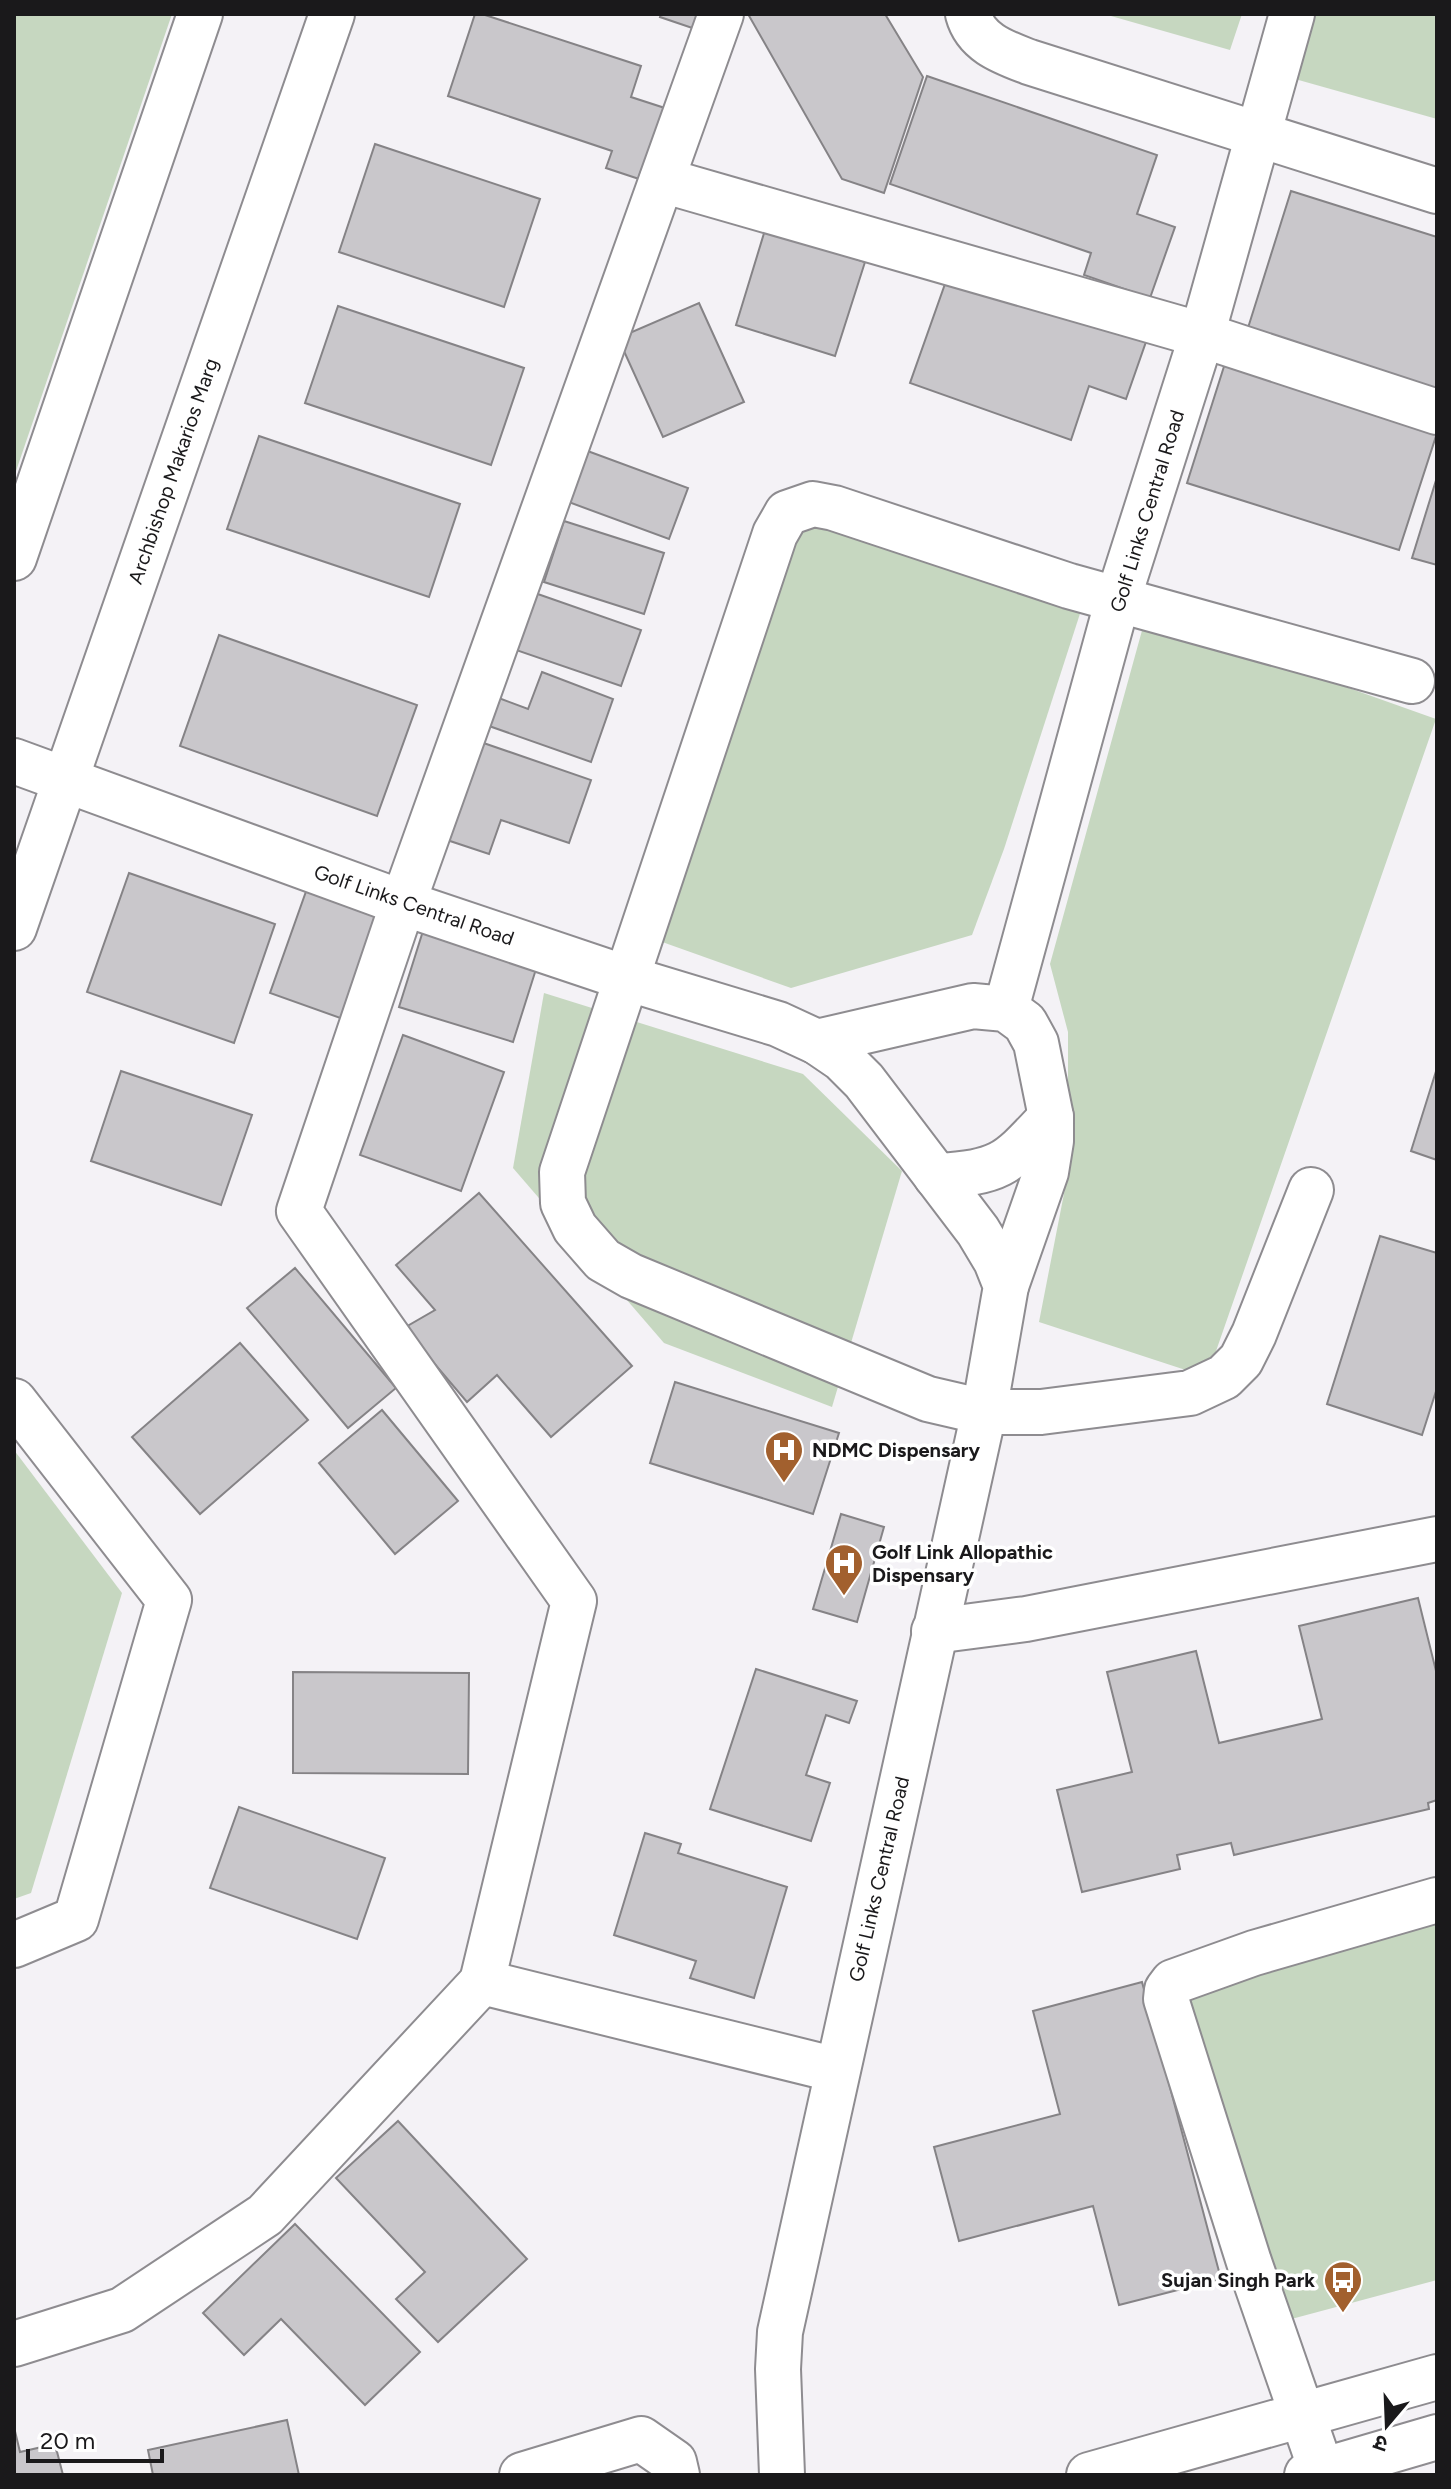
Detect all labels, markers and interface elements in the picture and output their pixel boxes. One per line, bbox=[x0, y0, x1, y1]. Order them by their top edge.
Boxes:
street label: Archbishop Makarios Marg bbox=[123, 355, 223, 587]
street label: Golf Links Central Road bbox=[1105, 407, 1189, 615]
street label: Golf Links Central Road bbox=[311, 859, 517, 951]
hospital icon: NDMC Dispensary bbox=[763, 1429, 805, 1484]
place label: NDMC Dispensary bbox=[812, 1438, 980, 1462]
place label: Golf Link Allopathic Dispensary bbox=[872, 1540, 1053, 1587]
hospital icon: Golf Link Allopathic Dispensary bbox=[823, 1542, 865, 1597]
street label: Golf Links Central Road bbox=[844, 1774, 914, 1984]
bus stop icon: Sujan Singh Park bbox=[1322, 2259, 1364, 2314]
place label: Sujan Singh Park bbox=[1161, 2268, 1315, 2292]
north arrow bbox=[1347, 2385, 1427, 2465]
scale bar bbox=[28, 2413, 162, 2463]
text: 20 m bbox=[40, 2426, 95, 2455]
text: उ bbox=[1369, 2428, 1391, 2458]

